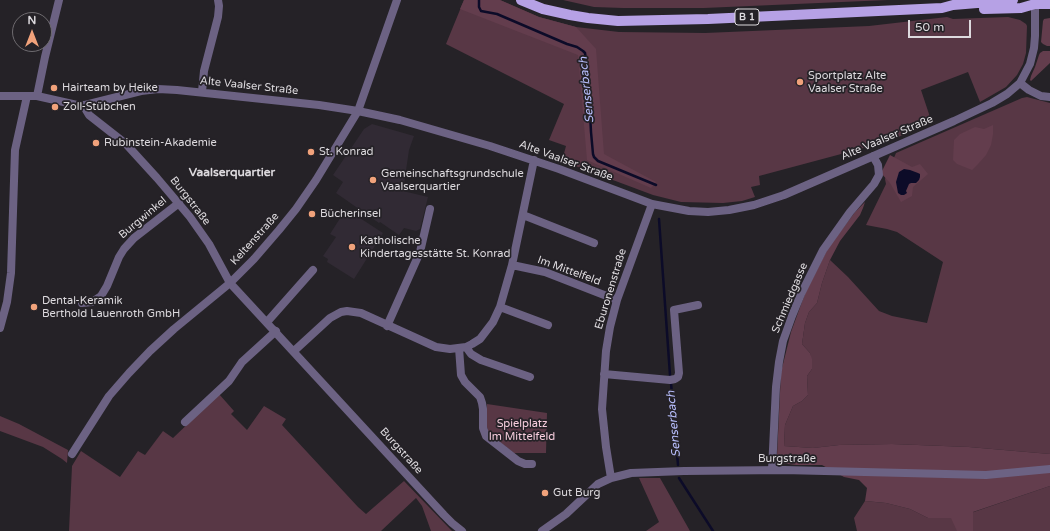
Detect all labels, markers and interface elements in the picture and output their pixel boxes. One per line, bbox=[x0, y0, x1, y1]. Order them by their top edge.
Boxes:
road number: B 1 bbox=[735, 9, 759, 25]
north arrow bbox=[12, 12, 52, 52]
scale bar bbox=[910, 12, 973, 38]
text: N bbox=[28, 14, 36, 27]
text: 50 m bbox=[915, 20, 944, 34]
water label: Senserbach bbox=[576, 56, 598, 124]
place label: Sportplatz Alte Vaalser Straße bbox=[808, 69, 886, 95]
street label: Alte Vaalser Straße bbox=[199, 74, 299, 98]
marker: Sportplatz Alte Vaalser Straße bbox=[795, 77, 805, 87]
place label: Hairteam by Heike bbox=[62, 81, 158, 95]
marker: Hairteam by Heike bbox=[49, 83, 59, 93]
place label: Zoll-Stübchen bbox=[63, 100, 136, 114]
marker: Zoll-Stübchen bbox=[50, 102, 60, 112]
street label: Alte Vaalser Straße bbox=[839, 113, 935, 163]
place label: Rubinstein-Akademie bbox=[104, 136, 217, 150]
marker: Rubinstein-Akademie bbox=[91, 138, 101, 148]
street label: Alte Vaalser Straße bbox=[517, 138, 615, 184]
place label: St. Konrad bbox=[319, 145, 374, 159]
marker: St. Konrad bbox=[306, 147, 316, 157]
district label: Vaalserquartier bbox=[189, 166, 275, 180]
place label: Gemeinschaftsgrundschule Vaalserquartier bbox=[381, 167, 524, 193]
street label: Burgstraße bbox=[167, 174, 213, 228]
marker: Gemeinschaftsgrundschule Vaalserquartier bbox=[368, 175, 378, 185]
street label: Burgwinkel bbox=[116, 194, 170, 242]
place label: Bücherinsel bbox=[320, 207, 381, 221]
marker: Bücherinsel bbox=[307, 209, 317, 219]
street label: Keltenstraße bbox=[228, 210, 282, 268]
place label: Katholische Kindertagesstätte St. Konrad bbox=[360, 234, 510, 260]
marker: Katholische Kindertagesstätte St. Konrad bbox=[347, 242, 357, 252]
street label: Eburonenstraße bbox=[592, 247, 630, 331]
street label: Im Mittelfeld bbox=[536, 253, 602, 289]
street label: Schmiedgasse bbox=[769, 261, 811, 335]
place label: Dental-Keramik Berthold Lauenroth GmbH bbox=[42, 294, 180, 320]
marker: Dental-Keramik Berthold Lauenroth GmbH bbox=[29, 302, 39, 312]
water label: Senserbach bbox=[664, 390, 684, 458]
park label: Spielplatz Im Mittelfeld bbox=[489, 417, 555, 443]
street label: Burgstraße bbox=[377, 425, 425, 477]
street label: Burgstraße bbox=[758, 452, 816, 466]
place label: Gut Burg bbox=[553, 486, 600, 500]
marker: Gut Burg bbox=[540, 488, 550, 498]

